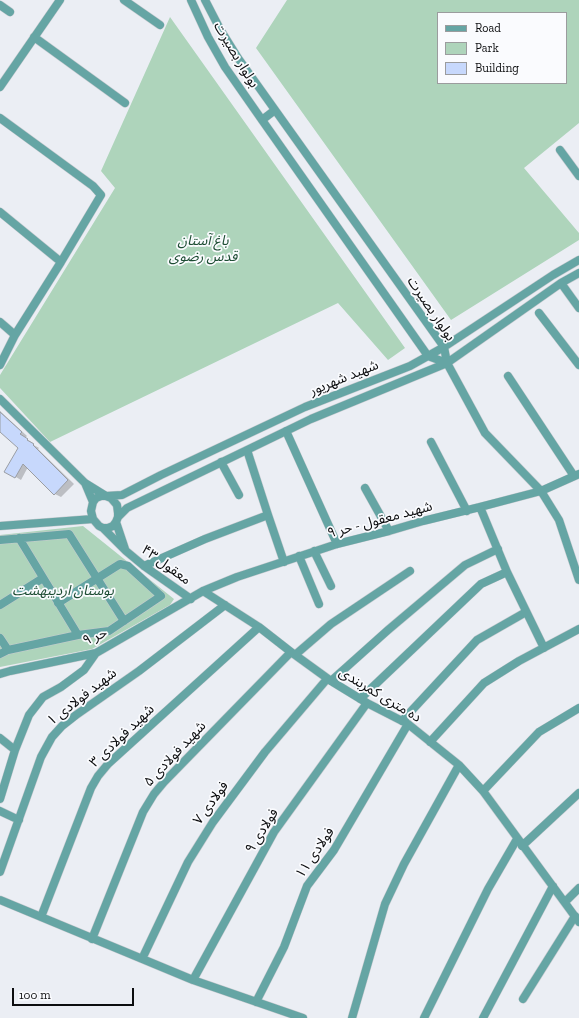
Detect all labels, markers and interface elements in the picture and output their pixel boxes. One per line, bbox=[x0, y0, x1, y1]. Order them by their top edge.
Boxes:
legend bbox=[437, 12, 567, 84]
street label: بولوار بصیرت bbox=[210, 19, 262, 91]
text: Road bbox=[475, 21, 501, 35]
text: Park bbox=[475, 41, 499, 55]
text: Building bbox=[475, 61, 519, 75]
park label: باغ آستان قدس رضوی bbox=[169, 233, 237, 266]
street label: بولوار بصیرت bbox=[403, 274, 459, 344]
street label: شهید شهریور bbox=[307, 357, 381, 399]
street label: شهید معقول - حر ۹ bbox=[326, 498, 434, 542]
street label: معقول ۴۳ bbox=[138, 541, 194, 589]
park label: بوستان اردیبهشت bbox=[12, 583, 114, 599]
street label: حر ۹ bbox=[80, 624, 110, 650]
street label: ده متری کمربندی bbox=[336, 664, 424, 726]
street label: شهید فولادی ۱ bbox=[44, 665, 120, 729]
street label: شهید فولادی ۳ bbox=[86, 701, 158, 771]
street label: شهید فولادی ۵ bbox=[140, 718, 210, 790]
street label: فولادی ۷ bbox=[190, 778, 232, 828]
street label: فولادی ۹ bbox=[242, 806, 282, 856]
street label: فولادی ۱۱ bbox=[292, 824, 338, 882]
scale bar bbox=[14, 980, 136, 1006]
text: 100 m bbox=[19, 988, 51, 1002]

